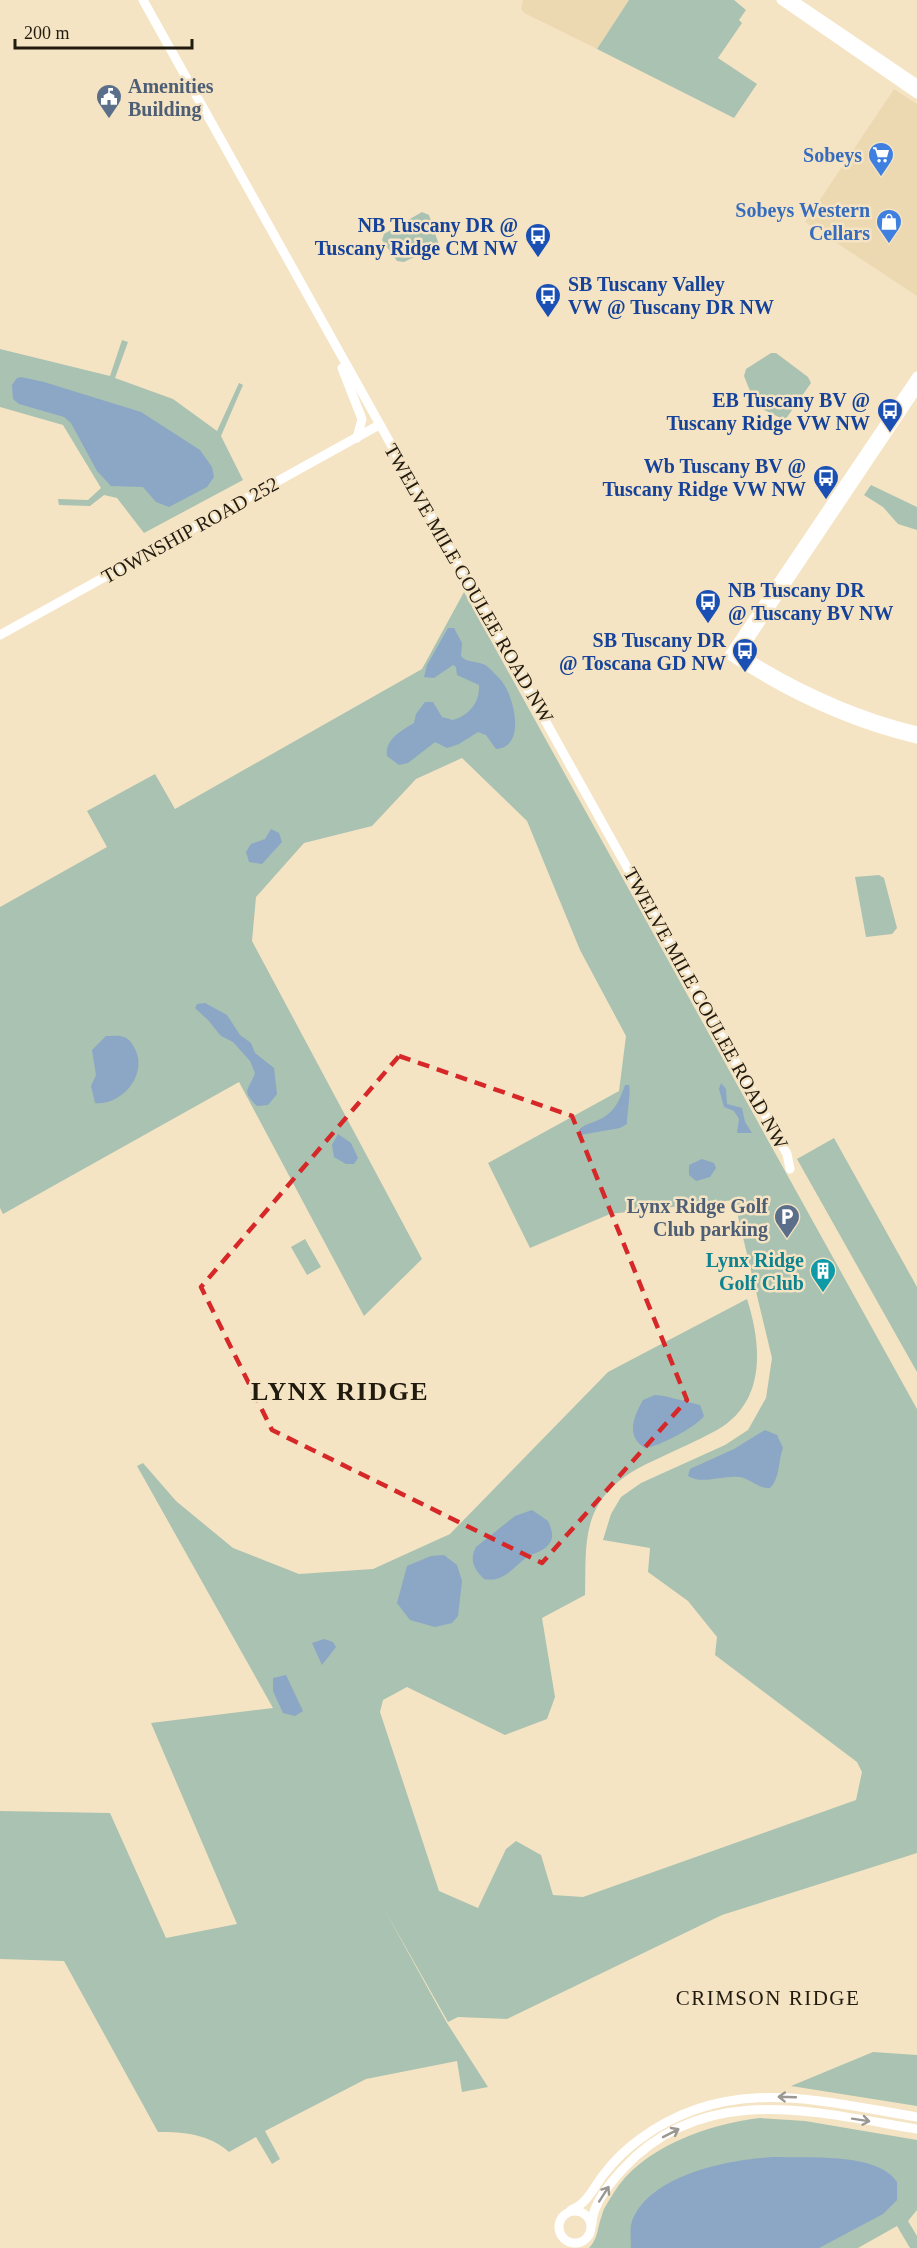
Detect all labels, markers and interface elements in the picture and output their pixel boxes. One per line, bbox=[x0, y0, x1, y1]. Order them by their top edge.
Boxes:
scale bar bbox=[15, 12, 192, 50]
text: 200 m bbox=[24, 23, 70, 43]
place label: Amenities Building bbox=[128, 75, 214, 121]
public building icon: Amenities Building bbox=[94, 82, 124, 120]
supermarket icon: Sobeys bbox=[866, 140, 896, 178]
place label: Sobeys bbox=[803, 144, 862, 167]
place label: Sobeys Western Cellars bbox=[735, 199, 870, 244]
shop icon: Sobeys Western Cellars bbox=[874, 207, 904, 245]
place label: NB Tuscany DR @ Tuscany Ridge CM NW bbox=[315, 214, 518, 260]
bus stop icon: NB Tuscany DR @ Tuscany Ridge CM NW bbox=[523, 221, 553, 259]
place label: SB Tuscany Valley VW @ Tuscany DR NW bbox=[568, 273, 774, 319]
bus stop icon: SB Tuscany Valley VW @ Tuscany DR NW bbox=[533, 281, 563, 319]
place label: EB Tuscany BV @ Tuscany Ridge VW NW bbox=[666, 389, 870, 435]
bus stop icon: EB Tuscany BV @ Tuscany Ridge VW NW bbox=[875, 396, 905, 434]
street label: TWELVE MILE COULEE ROAD NW bbox=[380, 440, 558, 726]
place label: Wb Tuscany BV @ Tuscany Ridge VW NW bbox=[602, 455, 806, 501]
bus stop icon: Wb Tuscany BV @ Tuscany Ridge VW NW bbox=[811, 463, 841, 501]
street label: TOWNSHIP ROAD 252 bbox=[98, 472, 282, 588]
place label: NB Tuscany DR @ Tuscany BV NW bbox=[728, 579, 894, 625]
bus stop icon: NB Tuscany DR @ Tuscany BV NW bbox=[693, 587, 723, 625]
place label: SB Tuscany DR @ Toscana GD NW bbox=[559, 629, 727, 675]
bus stop icon: SB Tuscany DR @ Toscana GD NW bbox=[730, 636, 760, 674]
street label: TWELVE MILE COULEE ROAD NW bbox=[619, 864, 793, 1153]
place label: Lynx Ridge Golf Club parking bbox=[627, 1195, 768, 1241]
parking icon: Lynx Ridge Golf Club parking bbox=[772, 1202, 802, 1240]
place label: Lynx Ridge Golf Club bbox=[706, 1249, 804, 1294]
building icon: Lynx Ridge Golf Club bbox=[808, 1256, 838, 1294]
district label: LYNX RIDGE bbox=[251, 1377, 429, 1406]
district label: CRIMSON RIDGE bbox=[676, 1986, 860, 2010]
one-way arrow bbox=[778, 2091, 798, 2102]
one-way arrow bbox=[851, 2115, 871, 2126]
one-way arrow bbox=[662, 2127, 680, 2139]
one-way arrow bbox=[598, 2186, 610, 2203]

